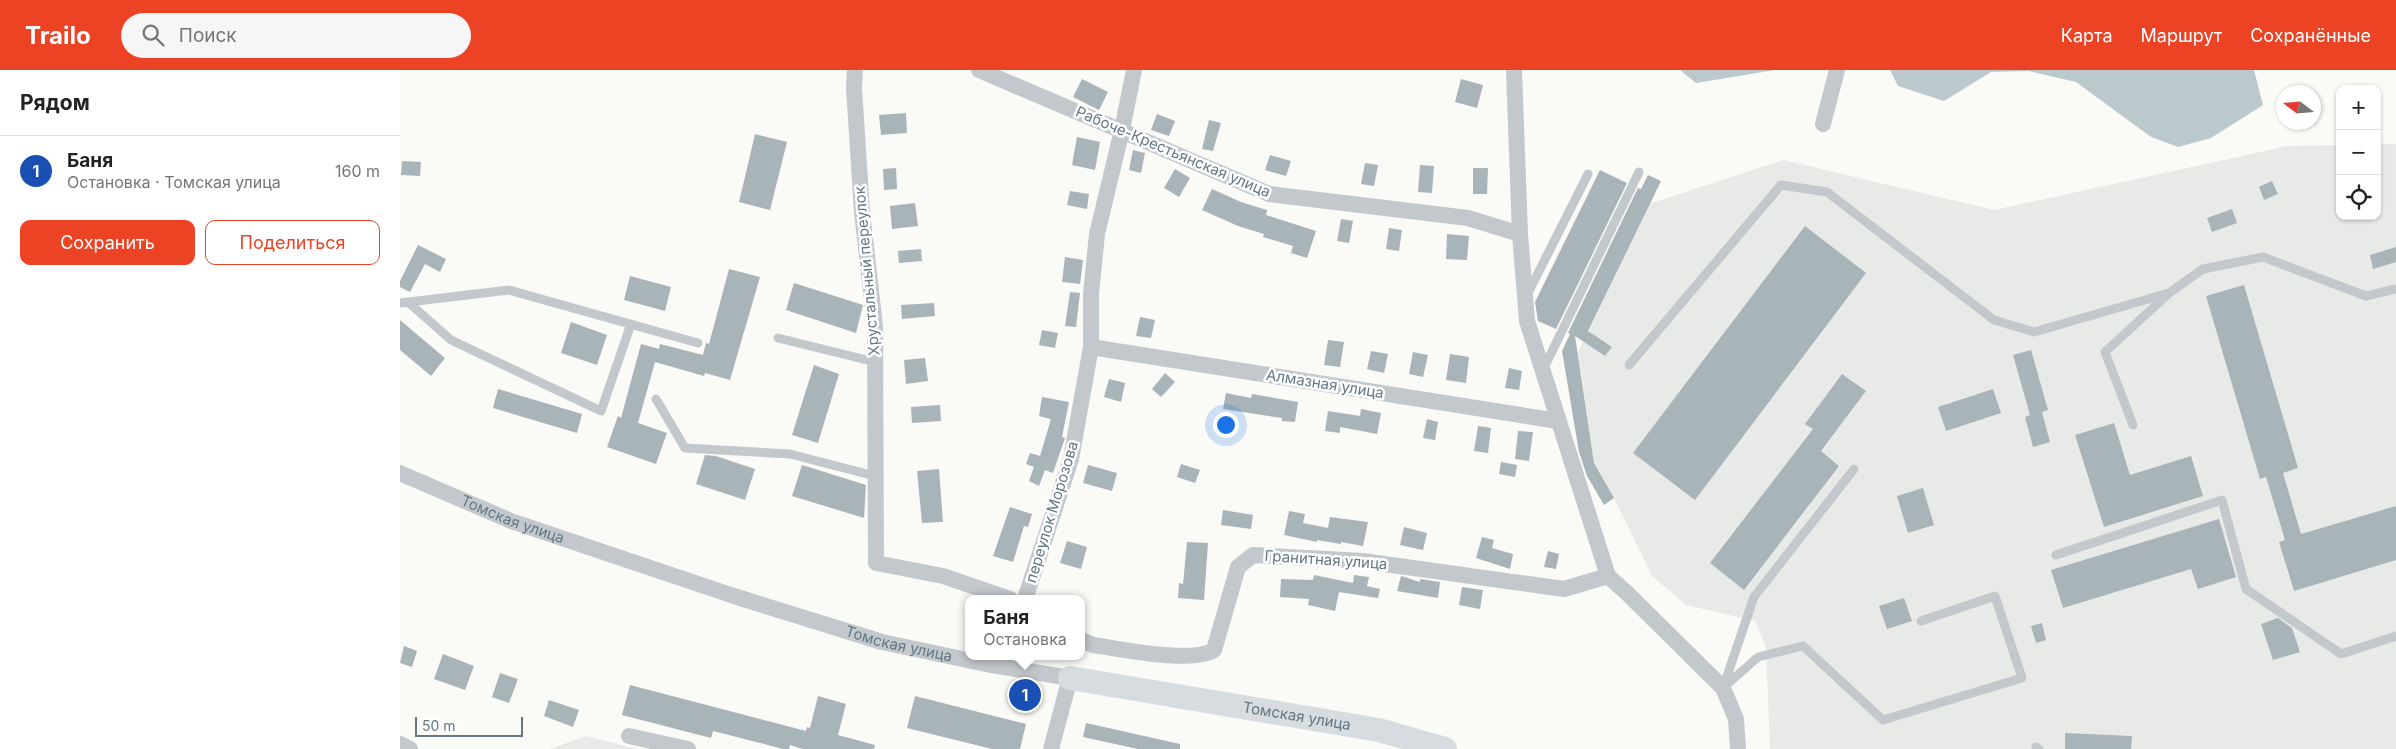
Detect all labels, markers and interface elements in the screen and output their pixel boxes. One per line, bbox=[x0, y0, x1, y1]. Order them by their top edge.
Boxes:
search box bbox=[121, 13, 471, 58]
text: Trailo bbox=[25, 21, 91, 50]
icon: search bbox=[139, 21, 167, 49]
text: Поиск bbox=[179, 24, 237, 47]
text: Карта bbox=[2061, 25, 2113, 46]
text: Маршрут bbox=[2141, 25, 2222, 46]
text: Сохранённые bbox=[2250, 25, 2371, 46]
north arrow bbox=[2276, 85, 2321, 130]
map controls bbox=[2336, 85, 2381, 220]
button: + bbox=[2336, 85, 2381, 130]
text: Рядом bbox=[20, 90, 90, 115]
street label: Рабоче-Крестьянская улица bbox=[1073, 102, 1274, 201]
button: − bbox=[2336, 130, 2381, 175]
text: Баня bbox=[67, 149, 113, 172]
text: 1 bbox=[33, 161, 39, 181]
text: 160 m bbox=[335, 161, 380, 181]
text: Остановка · Томская улица bbox=[67, 172, 281, 192]
button: locate bbox=[2336, 175, 2381, 220]
street label: Хрустальный переулок bbox=[850, 186, 883, 357]
button: Сохранить bbox=[20, 220, 195, 265]
button: Поделиться bbox=[205, 220, 380, 265]
street label: Алмазная улица bbox=[1265, 365, 1385, 402]
your location bbox=[1213, 412, 1239, 438]
street label: переулок Морозова bbox=[1021, 439, 1082, 585]
street label: Томская улица bbox=[458, 491, 567, 547]
street label: Гранитная улица bbox=[1264, 546, 1388, 573]
popup bbox=[965, 595, 1085, 660]
text: Баня bbox=[983, 606, 1029, 629]
street label: Томская улица bbox=[843, 621, 954, 666]
text: Остановка bbox=[983, 629, 1067, 649]
pin: 1 bbox=[1009, 676, 1041, 714]
street label: Томская улица bbox=[1241, 697, 1352, 734]
scale bar bbox=[415, 714, 522, 737]
text: 50 m bbox=[422, 717, 456, 734]

